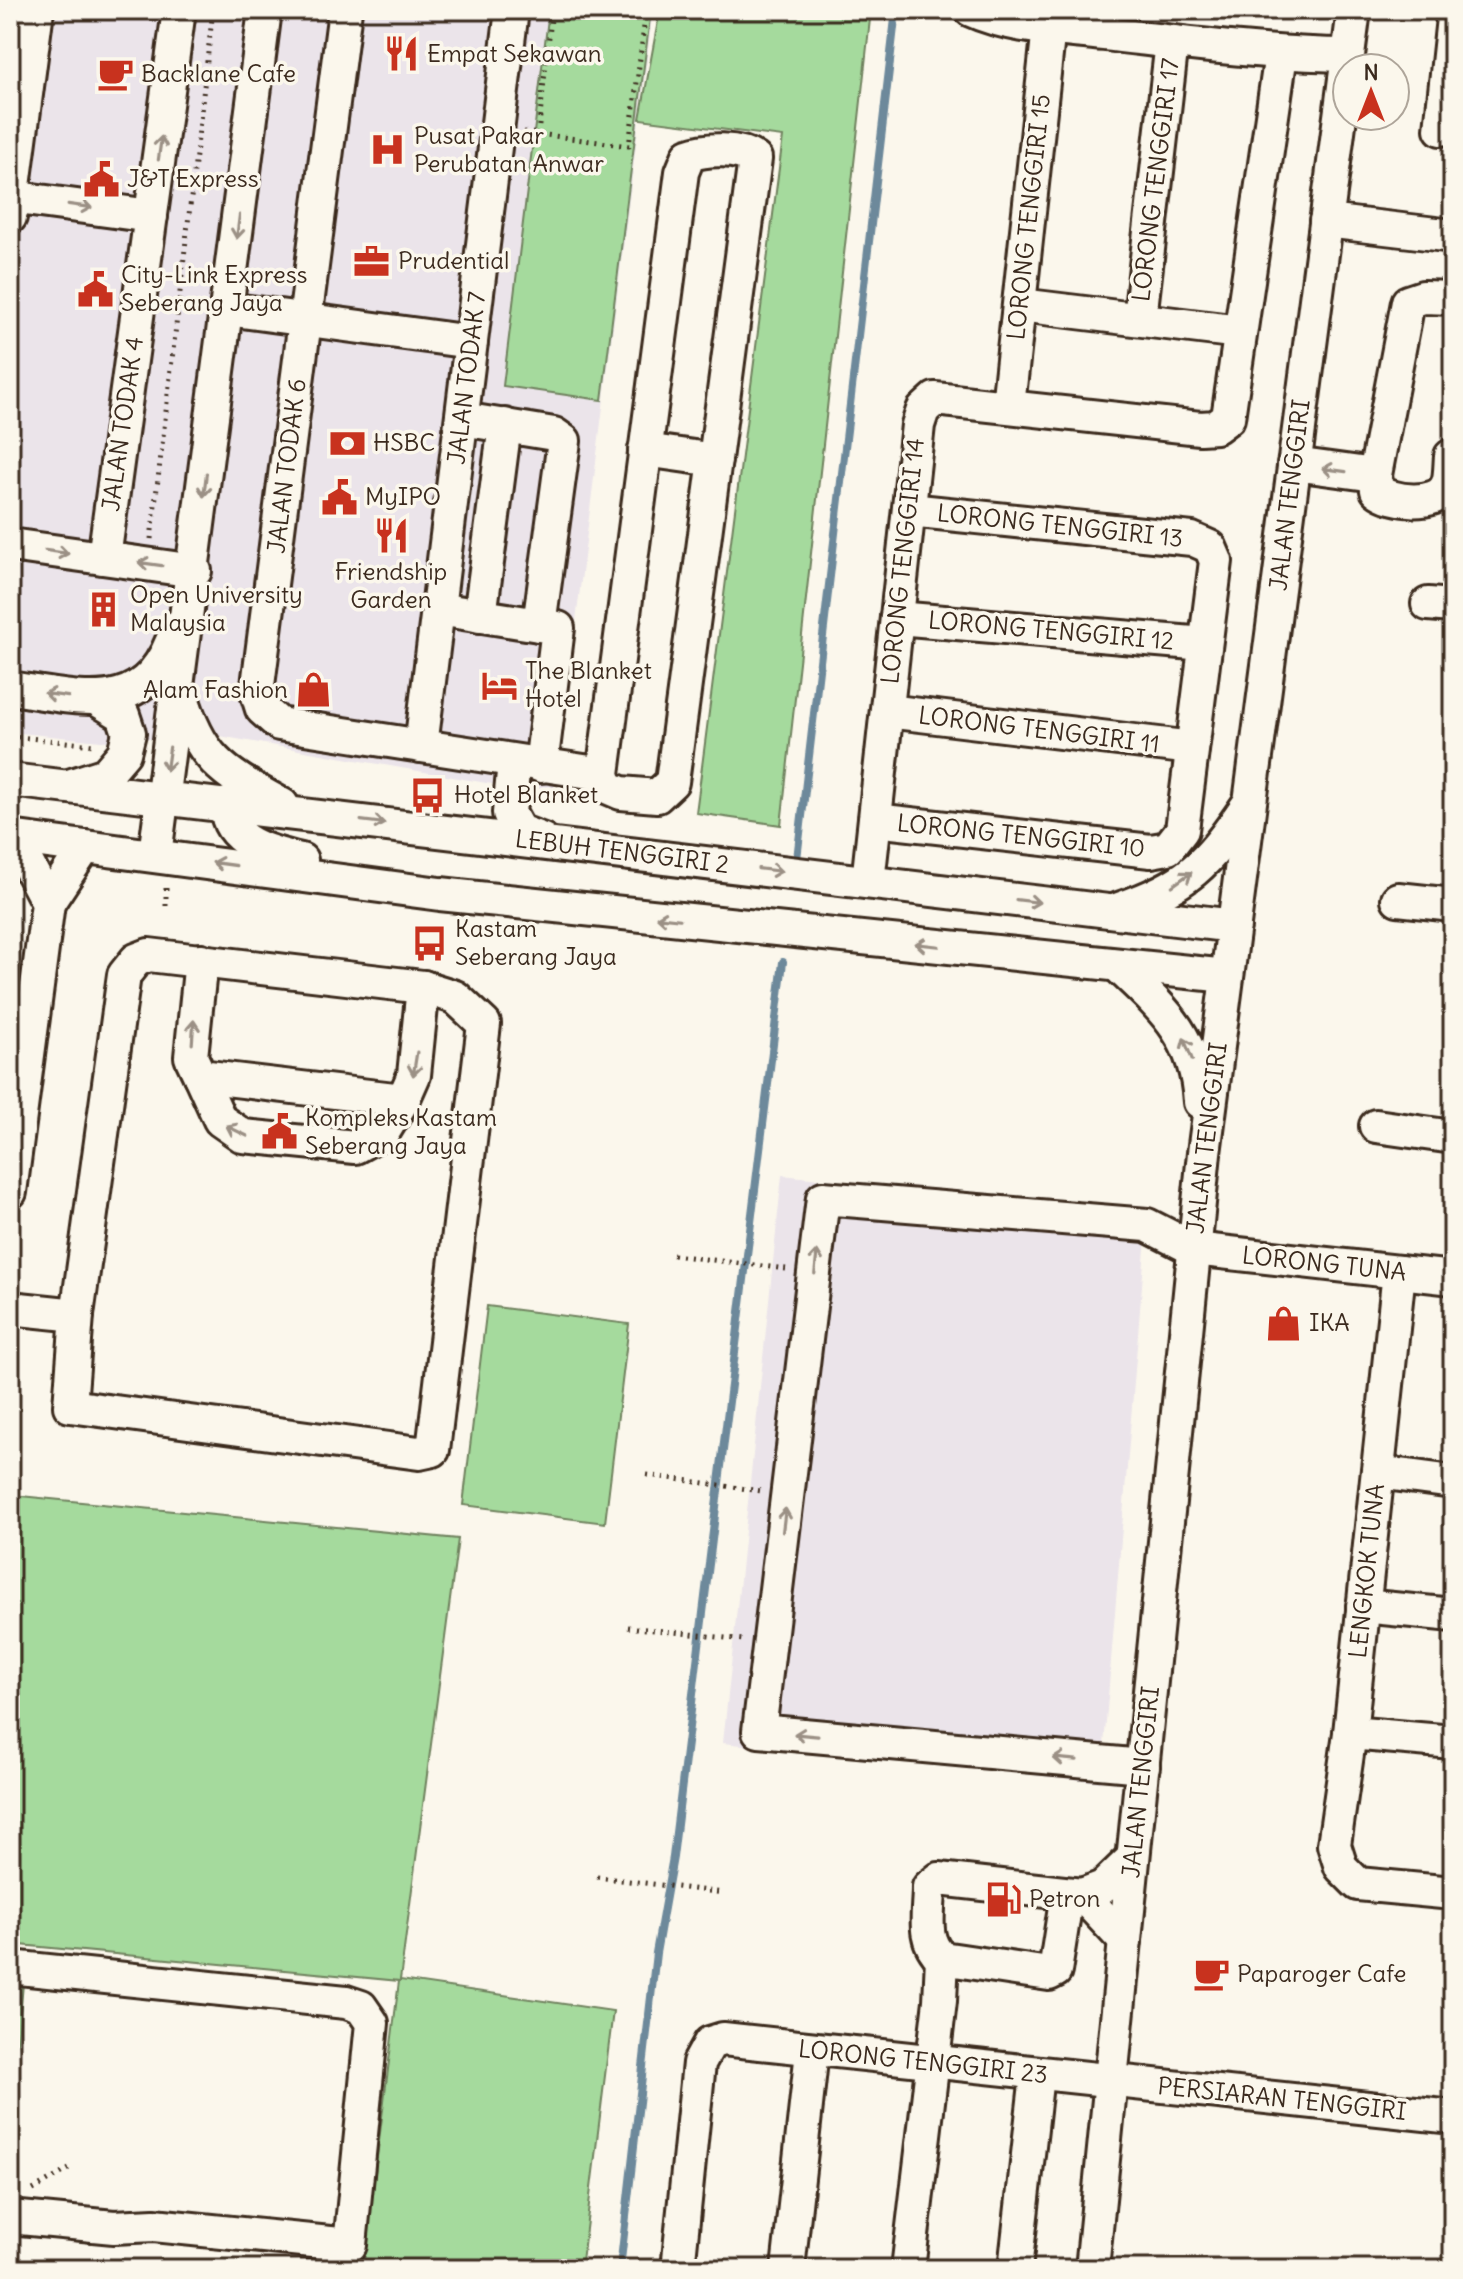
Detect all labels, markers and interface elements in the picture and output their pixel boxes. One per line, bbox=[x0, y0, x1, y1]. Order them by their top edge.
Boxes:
restaurant icon: Empat Sekawan bbox=[382, 35, 420, 73]
place label: Empat Sekawan bbox=[427, 38, 602, 68]
north arrow bbox=[1331, 52, 1411, 132]
cafe icon: Backlane Cafe bbox=[96, 55, 134, 93]
street label: LORONG TENGGIRI 17 bbox=[1125, 56, 1185, 303]
place label: Backlane Cafe bbox=[141, 58, 296, 88]
text: N bbox=[1363, 58, 1379, 86]
street label: LORONG TENGGIRI 15 bbox=[1000, 92, 1056, 341]
place label: Pusat Pakar Perubatan Anwar bbox=[414, 120, 604, 178]
hospital icon: Pusat Pakar Perubatan Anwar bbox=[369, 131, 407, 169]
one-way arrow bbox=[153, 136, 168, 161]
public building icon: J&T Express bbox=[82, 160, 120, 198]
place label: J&T Express bbox=[127, 163, 259, 193]
one-way arrow bbox=[67, 199, 93, 214]
one-way arrow bbox=[230, 213, 245, 240]
office icon: Prudential bbox=[353, 242, 391, 280]
place label: Prudential bbox=[398, 245, 509, 275]
place label: City-Link Express Seberang Jaya bbox=[121, 259, 308, 317]
public building icon: City-Link Express Seberang Jaya bbox=[76, 270, 114, 308]
street label: JALAN TODAK 7 bbox=[441, 290, 492, 466]
street label: JALAN TODAK 4 bbox=[95, 335, 149, 513]
street label: JALAN TODAK 6 bbox=[260, 377, 312, 555]
street label: JALAN TENGGIRI bbox=[1262, 397, 1316, 592]
bank icon: HSBC bbox=[328, 424, 366, 462]
place label: HSBC bbox=[373, 427, 435, 457]
street label: LORONG TENGGIRI 14 bbox=[874, 436, 930, 685]
one-way arrow bbox=[1322, 462, 1348, 477]
one-way arrow bbox=[198, 471, 213, 498]
public building icon: MyIPO bbox=[320, 478, 358, 516]
place label: MyIPO bbox=[365, 481, 441, 511]
street label: LORONG TENGGIRI 13 bbox=[936, 497, 1185, 553]
restaurant icon: Friendship Garden bbox=[372, 516, 410, 554]
one-way arrow bbox=[44, 545, 69, 560]
one-way arrow bbox=[137, 556, 163, 571]
place label: Friendship Garden bbox=[335, 556, 447, 614]
place label: Open University Malaysia bbox=[130, 579, 303, 637]
building icon: Open University Malaysia bbox=[85, 590, 123, 628]
street label: LORONG TENGGIRI 12 bbox=[927, 604, 1175, 656]
place label: The Blanket Hotel bbox=[525, 655, 652, 713]
hotel icon: The Blanket Hotel bbox=[480, 666, 518, 704]
shop icon: Alam Fashion bbox=[295, 671, 333, 709]
place label: Alam Fashion bbox=[143, 674, 288, 704]
one-way arrow bbox=[44, 687, 69, 702]
street label: LORONG TENGGIRI 11 bbox=[917, 699, 1161, 759]
one-way arrow bbox=[160, 746, 175, 771]
bus stop icon: Hotel Blanket bbox=[409, 776, 447, 814]
place label: Hotel Blanket bbox=[454, 779, 598, 809]
street label: LORONG TENGGIRI 10 bbox=[896, 807, 1147, 863]
one-way arrow bbox=[359, 815, 386, 830]
street label: LEBUH TENGGIRI 2 bbox=[514, 823, 731, 879]
one-way arrow bbox=[212, 856, 237, 871]
one-way arrow bbox=[757, 863, 782, 878]
one-way arrow bbox=[1171, 871, 1193, 887]
one-way arrow bbox=[1015, 894, 1040, 909]
one-way arrow bbox=[655, 910, 682, 925]
place label: Kastam Seberang Jaya bbox=[455, 913, 617, 971]
bus stop icon: Kastam Seberang Jaya bbox=[410, 924, 448, 962]
one-way arrow bbox=[914, 937, 941, 952]
one-way arrow bbox=[186, 1019, 201, 1046]
one-way arrow bbox=[1180, 1037, 1194, 1062]
street label: JALAN TENGGIRI bbox=[1179, 1040, 1233, 1235]
one-way arrow bbox=[406, 1051, 421, 1076]
place label: Kompleks Kastam Seberang Jaya bbox=[305, 1102, 497, 1160]
public building icon: Kompleks Kastam Seberang Jaya bbox=[260, 1113, 298, 1151]
one-way arrow bbox=[226, 1123, 250, 1138]
street label: LORONG TUNA bbox=[1240, 1239, 1408, 1287]
one-way arrow bbox=[809, 1249, 824, 1276]
shop icon: IKA bbox=[1264, 1304, 1302, 1342]
place label: IKA bbox=[1309, 1307, 1350, 1337]
street label: LENGKOK TUNA bbox=[1342, 1482, 1390, 1660]
one-way arrow bbox=[776, 1507, 791, 1534]
street label: JALAN TENGGIRI bbox=[1115, 1685, 1165, 1879]
one-way arrow bbox=[793, 1728, 820, 1743]
one-way arrow bbox=[1052, 1751, 1079, 1766]
fuel station icon: Petron bbox=[984, 1880, 1022, 1918]
place label: Petron bbox=[1029, 1883, 1101, 1913]
cafe icon: Paparoger Cafe bbox=[1192, 1955, 1230, 1993]
place label: Paparoger Cafe bbox=[1237, 1958, 1406, 1988]
street label: LORONG TENGGIRI 23 bbox=[797, 2033, 1049, 2089]
street label: PERSIARAN TENGGIRI bbox=[1156, 2070, 1408, 2126]

